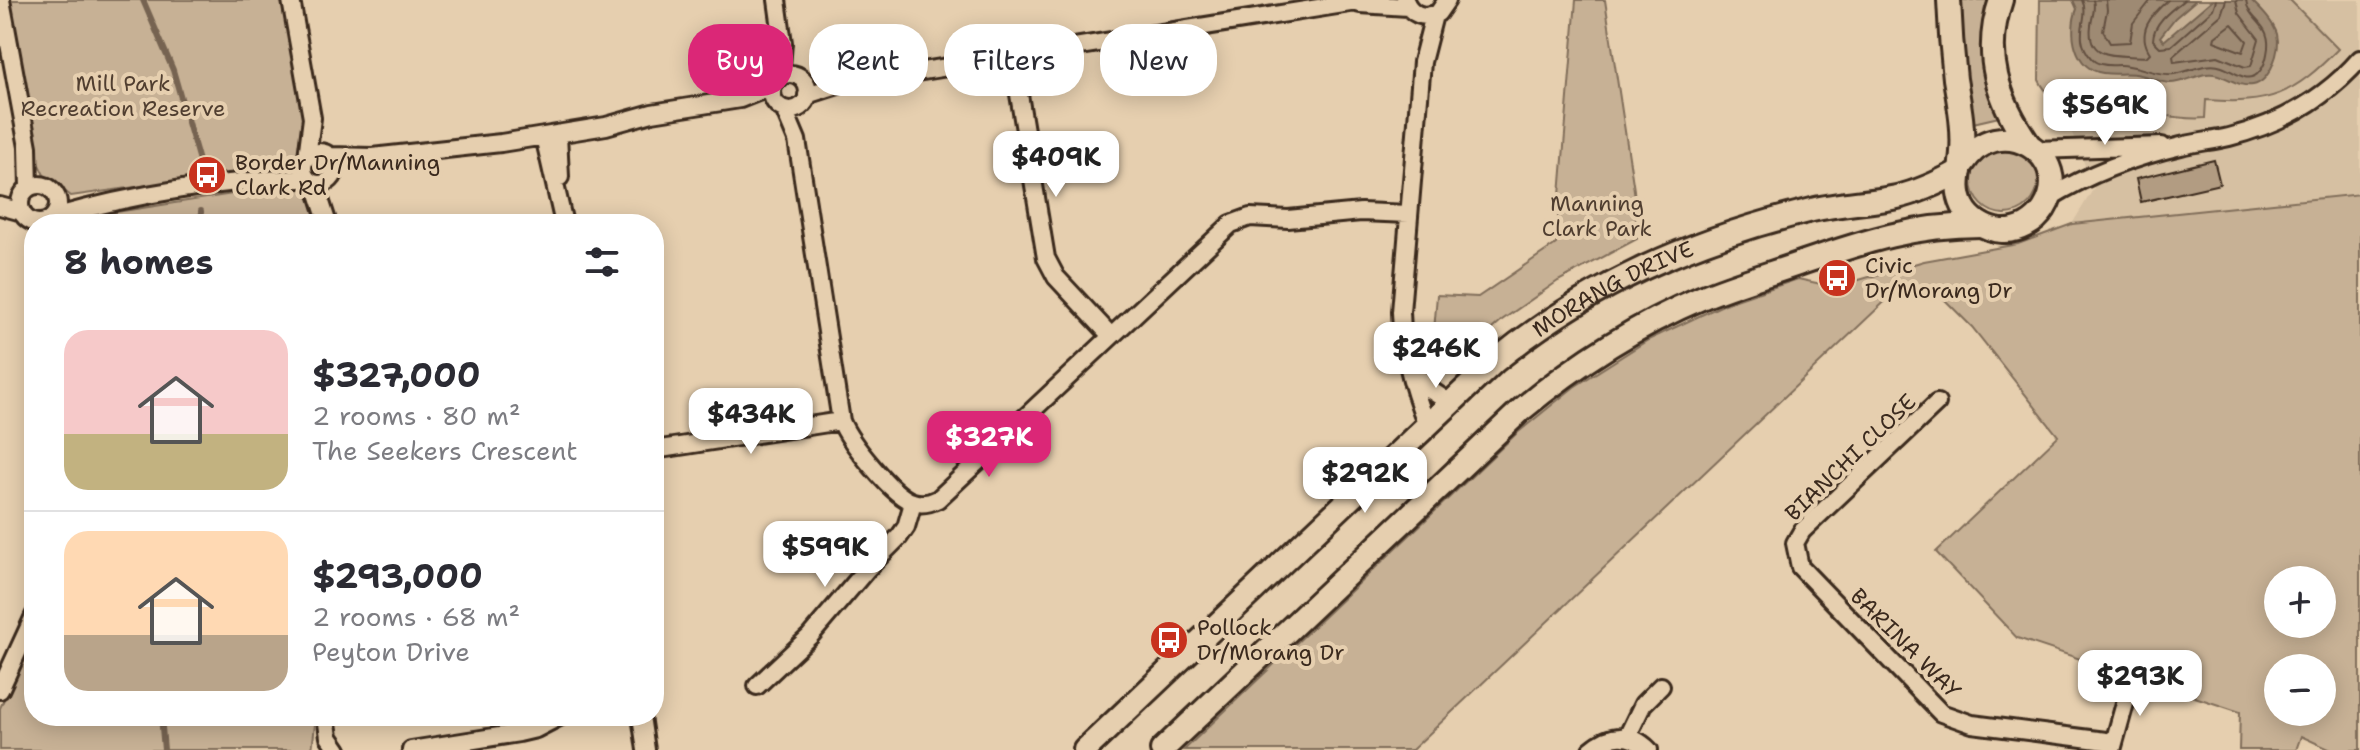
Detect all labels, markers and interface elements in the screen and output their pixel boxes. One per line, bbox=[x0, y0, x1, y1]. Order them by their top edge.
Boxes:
chip: Buy bbox=[688, 24, 793, 96]
chip: Rent bbox=[809, 24, 928, 96]
chip: Filters bbox=[944, 24, 1084, 96]
chip: New bbox=[1100, 24, 1217, 96]
park label: Mill Park Recreation Reserve bbox=[20, 69, 226, 123]
pin: $569K bbox=[2049, 79, 2161, 147]
text: $569K bbox=[2061, 87, 2149, 122]
pin: $409K bbox=[1000, 131, 1112, 199]
text: $409K bbox=[1011, 139, 1101, 174]
place label: Border Dr/Manning Clark Rd bbox=[235, 148, 440, 202]
bus stop icon: Border Dr/Manning Clark Rd bbox=[186, 154, 228, 196]
park label: Manning Clark Park bbox=[1542, 189, 1652, 243]
street label: MORANG DRIVE bbox=[1526, 234, 1698, 344]
text: 8 homes bbox=[64, 239, 213, 285]
icon: filters bbox=[580, 240, 624, 284]
place label: Civic Dr/Morang Dr bbox=[1865, 251, 2013, 305]
bus stop icon: Civic Dr/Morang Dr bbox=[1816, 257, 1858, 299]
pin: $246K bbox=[1380, 322, 1492, 390]
text: $246K bbox=[1392, 330, 1480, 365]
text: $327,000 bbox=[312, 352, 481, 398]
icon: home bbox=[128, 362, 224, 458]
street label: BIANCHI CLOSE bbox=[1779, 387, 1922, 527]
pin: $434K bbox=[695, 388, 807, 456]
text: $434K bbox=[707, 396, 795, 431]
text: 2 rooms · 80 m² bbox=[312, 398, 521, 433]
pin: $327K bbox=[933, 411, 1045, 479]
text: $327K bbox=[945, 419, 1033, 454]
text: The Seekers Crescent bbox=[312, 433, 578, 468]
pin: $292K bbox=[1309, 447, 1421, 515]
text: $292K bbox=[1321, 455, 1409, 490]
pin: $599K bbox=[769, 521, 881, 589]
text: $599K bbox=[781, 529, 869, 564]
text: $293,000 bbox=[312, 553, 483, 599]
icon: home bbox=[128, 563, 224, 659]
map controls bbox=[2264, 566, 2336, 726]
button: + bbox=[2264, 566, 2336, 638]
street label: BARINA WAY bbox=[1844, 582, 1967, 705]
text: 2 rooms · 68 m² bbox=[312, 599, 520, 634]
place label: Pollock Dr/Morang Dr bbox=[1197, 613, 1345, 667]
bus stop icon: Pollock Dr/Morang Dr bbox=[1148, 619, 1190, 661]
text: Peyton Drive bbox=[312, 634, 470, 669]
pin: $293K bbox=[2084, 650, 2196, 718]
button: − bbox=[2264, 654, 2336, 726]
text: $293K bbox=[2096, 658, 2184, 693]

